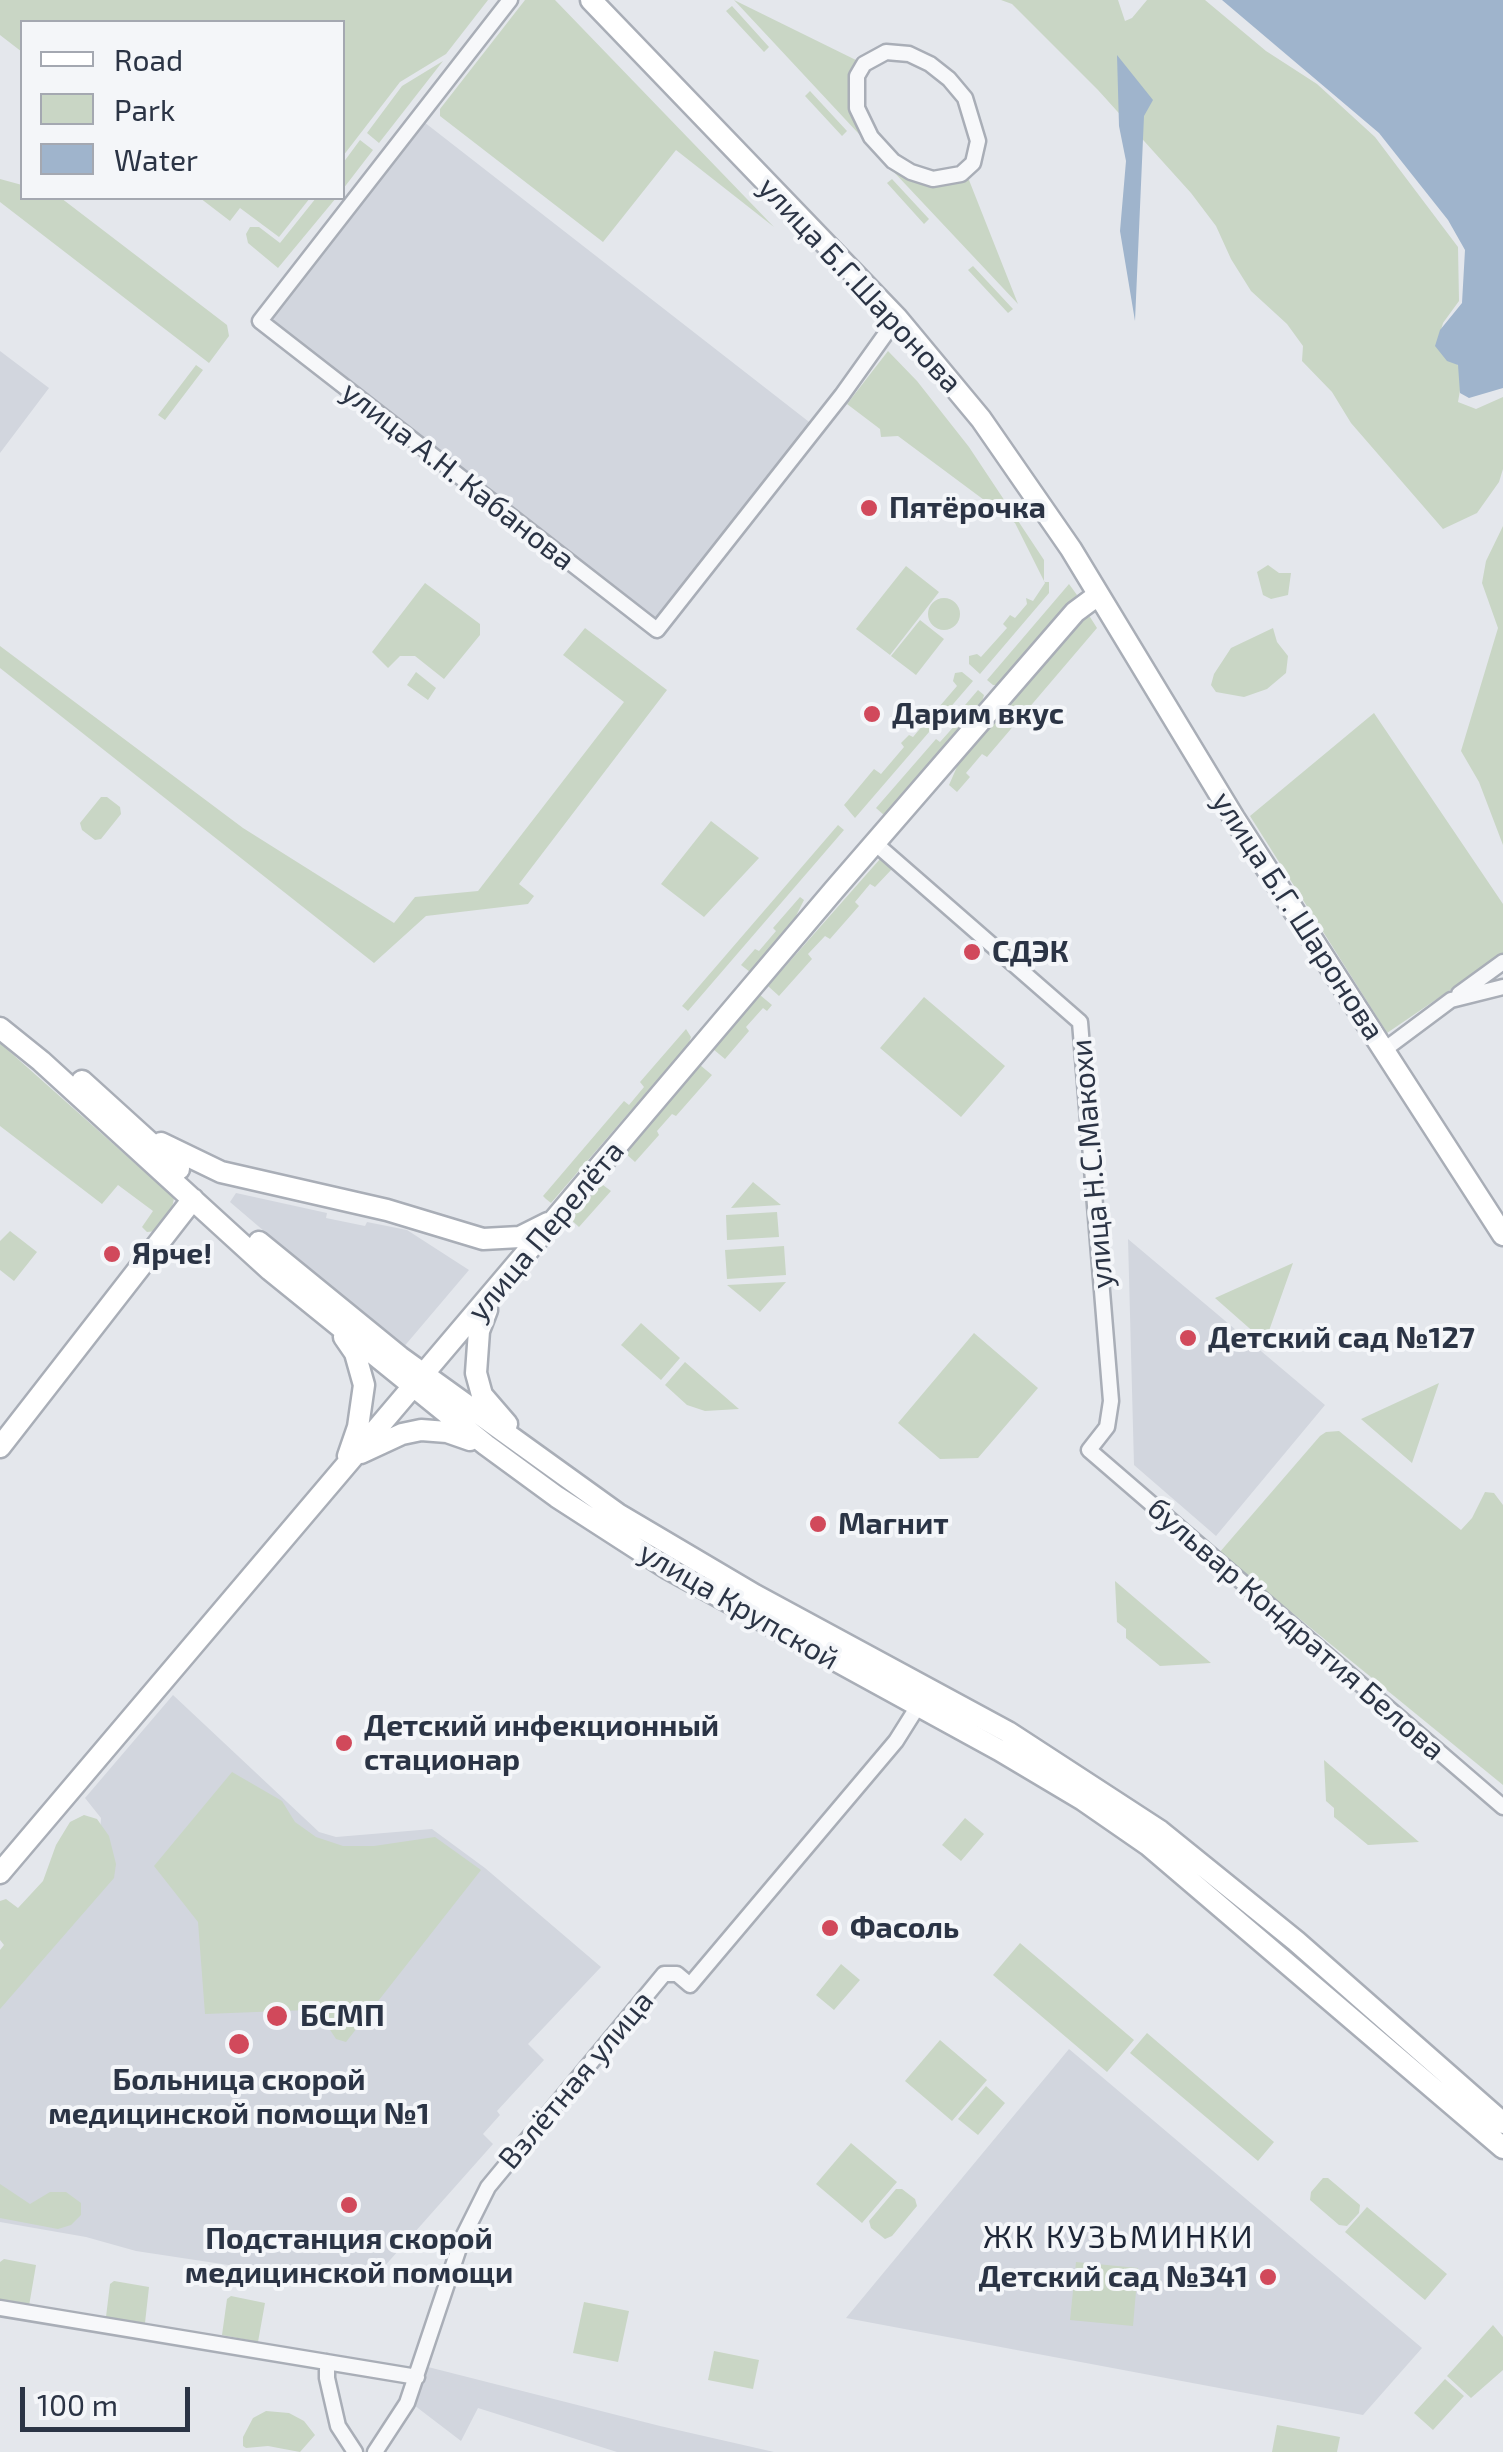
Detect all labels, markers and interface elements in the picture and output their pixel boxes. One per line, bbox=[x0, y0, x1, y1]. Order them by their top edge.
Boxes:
legend bbox=[20, 20, 345, 200]
text: Road bbox=[114, 41, 183, 77]
text: Park bbox=[114, 91, 175, 127]
text: Water bbox=[114, 141, 198, 177]
street label: улица Б.Г.Шаронова bbox=[751, 170, 969, 400]
street label: улица А.Н. Кабанова bbox=[334, 374, 582, 578]
place label: Пятёрочка bbox=[889, 490, 1046, 526]
marker: Пятёрочка bbox=[858, 497, 880, 519]
place label: Дарим вкус bbox=[892, 696, 1064, 732]
marker: Дарим вкус bbox=[861, 703, 883, 725]
street label: улица Б.Г. Шаронова bbox=[1204, 785, 1392, 1047]
place label: СДЭК bbox=[992, 934, 1069, 970]
marker: СДЭК bbox=[961, 941, 983, 963]
street label: улица Н.С.Макохи bbox=[1063, 1038, 1121, 1290]
street label: улица Перелёта bbox=[460, 1134, 632, 1328]
place label: Ярче! bbox=[132, 1236, 212, 1272]
marker: Ярче! bbox=[101, 1243, 123, 1265]
place label: Детский сад №127 bbox=[1208, 1320, 1475, 1356]
marker: Детский сад №127 bbox=[1177, 1327, 1199, 1349]
street label: бульвар Кондратия Белова bbox=[1140, 1490, 1452, 1768]
place label: Магнит bbox=[838, 1506, 949, 1542]
marker: Магнит bbox=[807, 1513, 829, 1535]
street label: улица Крупской bbox=[633, 1534, 845, 1678]
place label: Детский инфекционный стационар bbox=[364, 1708, 719, 1778]
marker: Детский инфекционный стационар bbox=[333, 1732, 355, 1754]
place label: Фасоль bbox=[850, 1910, 959, 1946]
marker: Фасоль bbox=[819, 1917, 841, 1939]
street label: Взлётная улица bbox=[491, 1984, 661, 2176]
place label: БСМП bbox=[300, 1998, 385, 2034]
marker: БСМП bbox=[264, 2003, 290, 2029]
marker: Больница скорой медицинской помощи №1 bbox=[226, 2031, 252, 2057]
place label: Больница скорой медицинской помощи №1 bbox=[48, 2062, 430, 2132]
marker: Подстанция скорой медицинской помощи bbox=[338, 2194, 360, 2216]
district label: ЖК КУЗЬМИНКИ bbox=[983, 2218, 1255, 2256]
place label: Подстанция скорой медицинской помощи bbox=[185, 2221, 513, 2292]
place label: Детский сад №341 bbox=[978, 2259, 1248, 2295]
marker: Детский сад №341 bbox=[1257, 2266, 1279, 2288]
scale bar bbox=[25, 2367, 195, 2429]
text: 100 m bbox=[37, 2386, 118, 2422]

